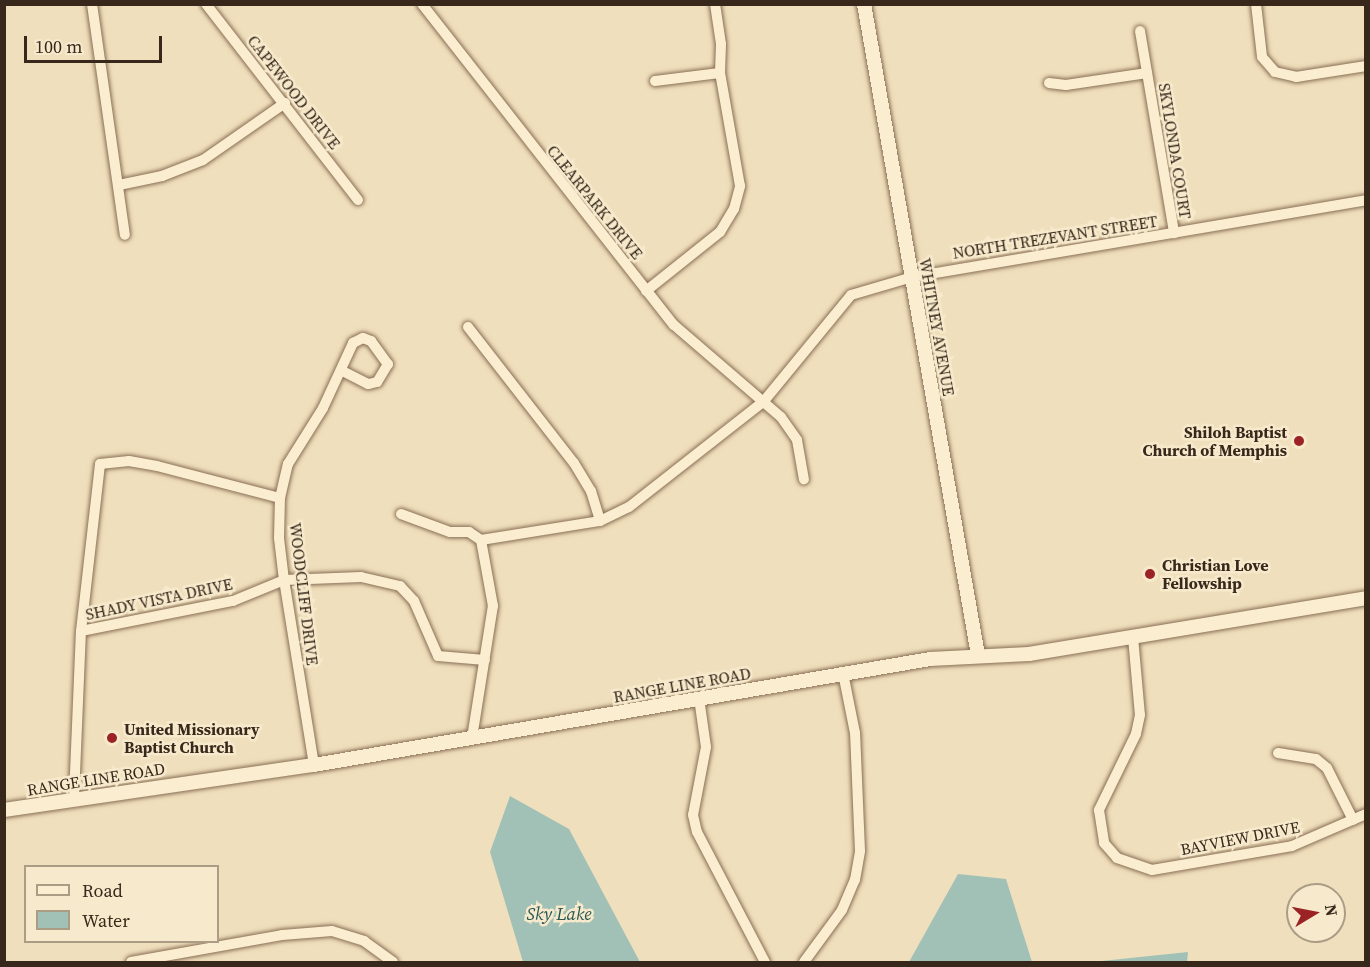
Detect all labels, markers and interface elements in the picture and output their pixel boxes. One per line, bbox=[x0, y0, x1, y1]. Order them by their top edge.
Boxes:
scale bar bbox=[27, 24, 165, 62]
street label: CAPEWOOD DRIVE bbox=[244, 31, 344, 153]
text: 100 m bbox=[35, 34, 82, 59]
street label: SKYLONDA COURT bbox=[1155, 82, 1195, 220]
street label: CLEARPARK DRIVE bbox=[543, 141, 647, 263]
street label: NORTH TREZEVANT STREET bbox=[951, 211, 1159, 263]
street label: WHITNEY AVENUE bbox=[915, 256, 959, 398]
place label: Shiloh Baptist Church of Memphis bbox=[1143, 422, 1287, 460]
marker: Shiloh Baptist Church of Memphis bbox=[1292, 434, 1306, 448]
street label: WOODCLIFF DRIVE bbox=[286, 522, 322, 666]
place label: Christian Love Fellowship bbox=[1162, 555, 1269, 593]
marker: Christian Love Fellowship bbox=[1143, 567, 1157, 581]
street label: SHADY VISTA DRIVE bbox=[83, 574, 235, 624]
street label: RANGE LINE ROAD bbox=[612, 663, 752, 707]
place label: United Missionary Baptist Church bbox=[124, 719, 260, 757]
marker: United Missionary Baptist Church bbox=[105, 731, 119, 745]
street label: RANGE LINE ROAD bbox=[26, 759, 166, 799]
street label: BAYVIEW DRIVE bbox=[1178, 817, 1302, 859]
legend bbox=[24, 865, 219, 943]
text: Road bbox=[82, 878, 123, 903]
north arrow bbox=[1286, 883, 1346, 943]
water label: Sky Lake bbox=[526, 903, 592, 925]
text: N bbox=[1320, 903, 1344, 918]
text: Water bbox=[82, 908, 130, 933]

